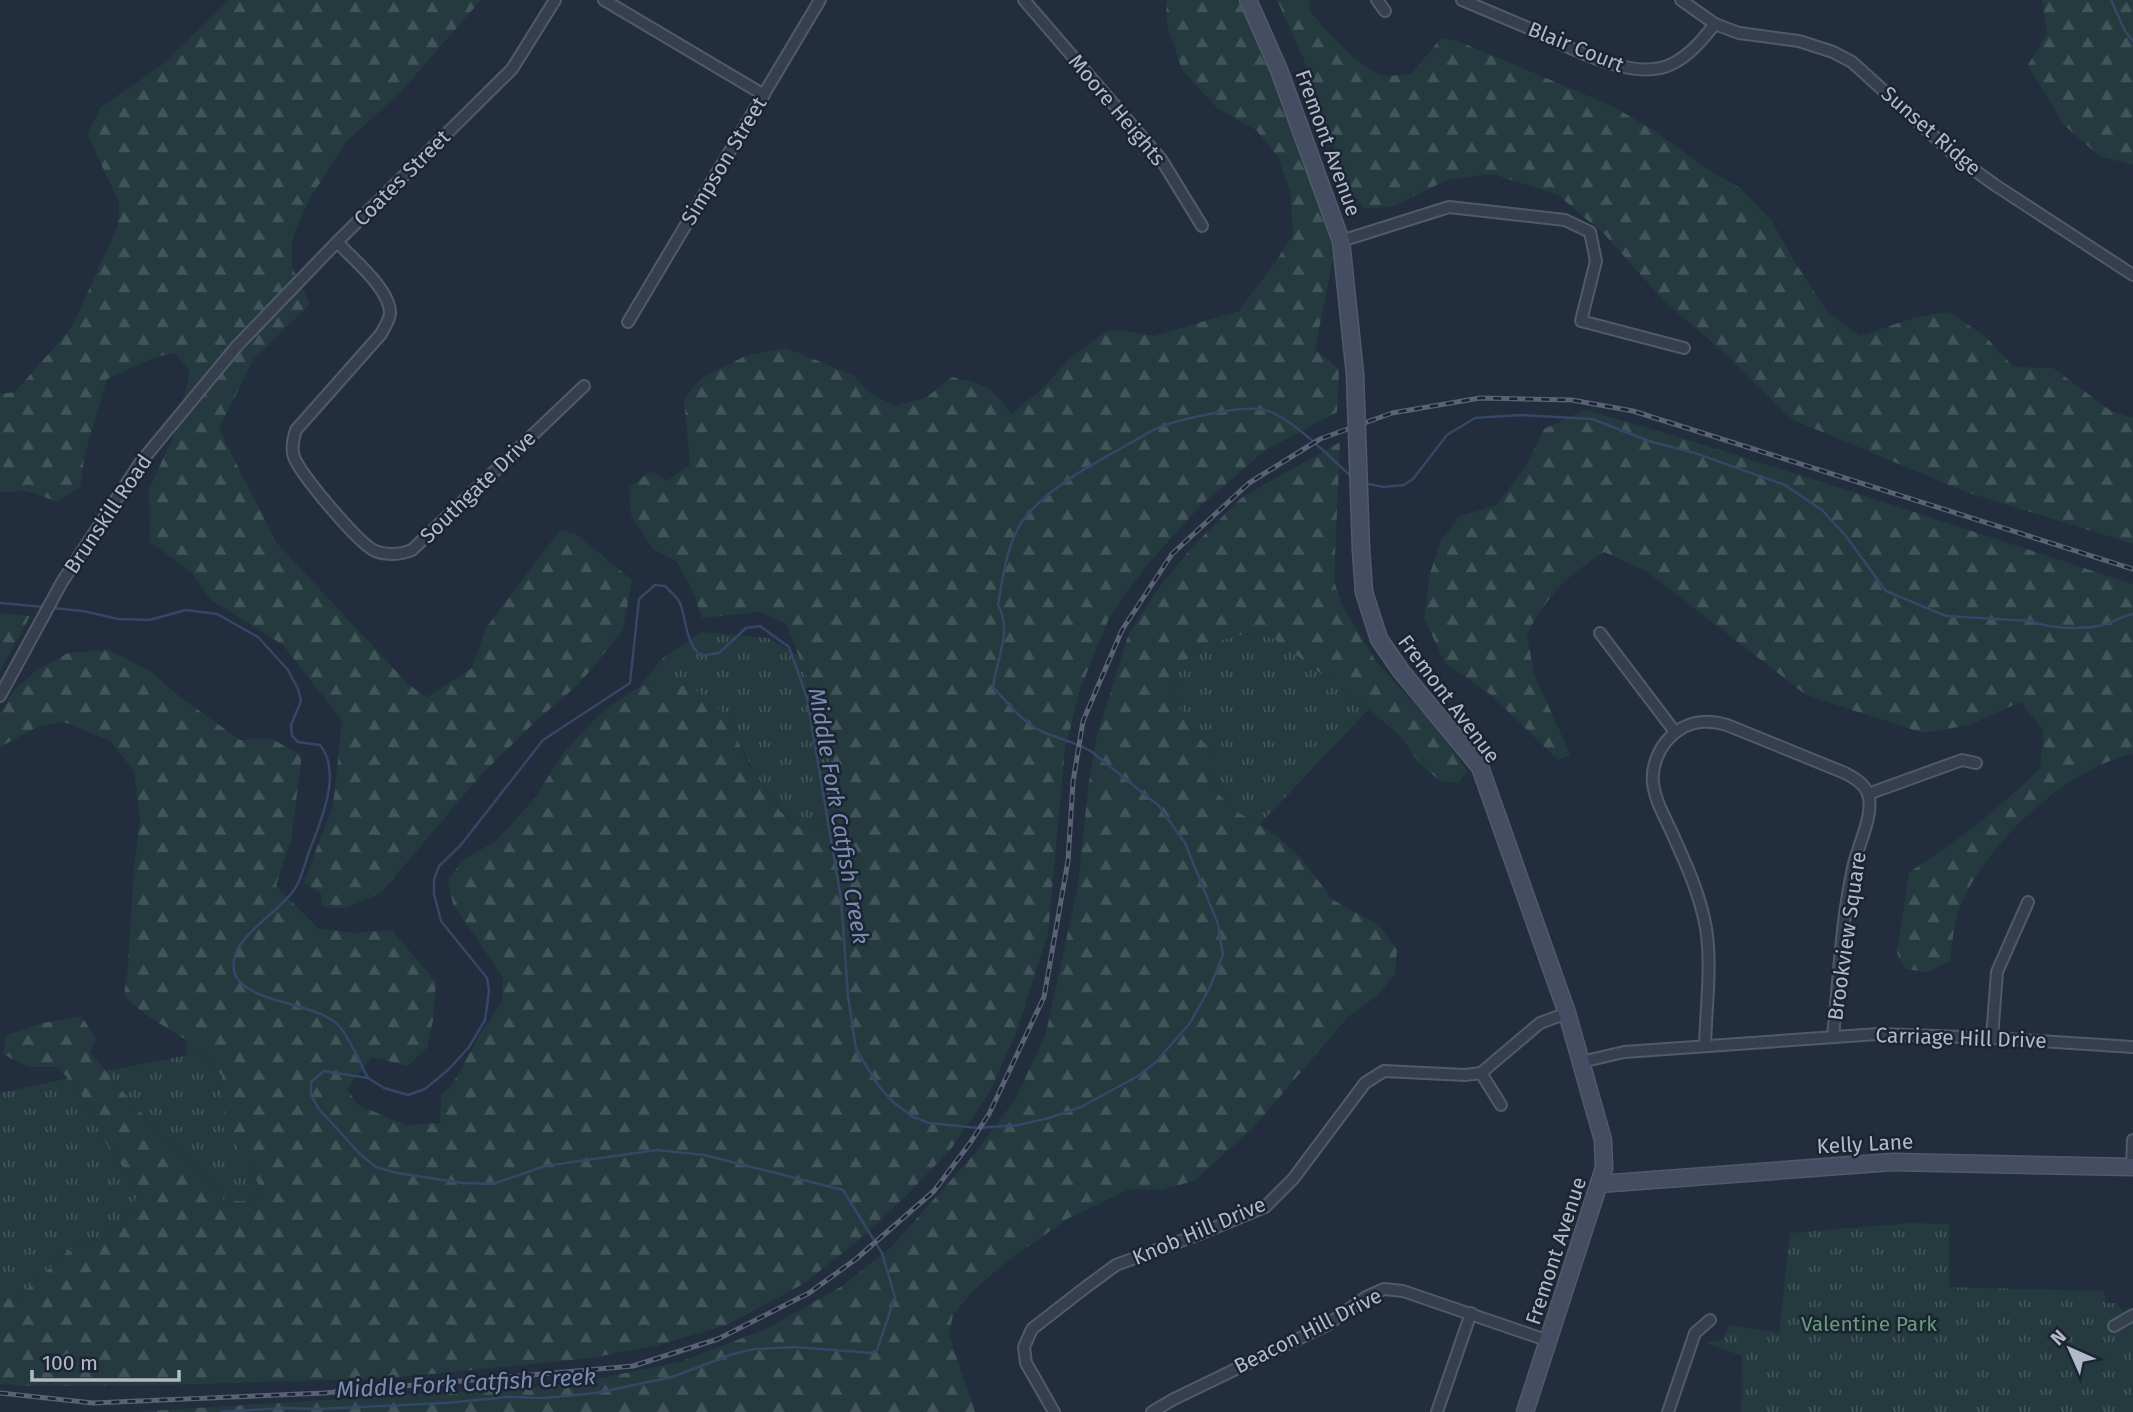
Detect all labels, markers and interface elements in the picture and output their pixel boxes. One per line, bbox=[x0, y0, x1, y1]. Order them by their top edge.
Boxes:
street label: Blair Court bbox=[1524, 16, 1628, 78]
street label: Moore Heights bbox=[1063, 49, 1171, 171]
street label: Fremont Avenue bbox=[1289, 66, 1367, 220]
street label: Sunset Ridge bbox=[1876, 81, 1986, 181]
street label: Simpson Street bbox=[676, 92, 773, 230]
street label: Coates Street bbox=[348, 124, 456, 232]
street label: Southgate Drive bbox=[415, 425, 541, 549]
street label: Brunskill Road bbox=[59, 449, 157, 579]
street label: Fremont Avenue bbox=[1392, 630, 1506, 768]
water label: Middle Fork Catfish Creek bbox=[803, 686, 875, 946]
street label: Brookview Square bbox=[1822, 850, 1872, 1022]
street label: Carriage Hill Drive bbox=[1875, 1022, 2047, 1054]
street label: Kelly Lane bbox=[1816, 1128, 1914, 1160]
street label: Fremont Avenue bbox=[1520, 1174, 1592, 1328]
street label: Knob Hill Drive bbox=[1128, 1191, 1270, 1271]
street label: Beacon Hill Drive bbox=[1230, 1283, 1386, 1379]
park label: Valentine Park bbox=[1801, 1311, 1937, 1337]
north arrow bbox=[2035, 1314, 2105, 1384]
text: N bbox=[2046, 1325, 2071, 1350]
scale bar bbox=[32, 1338, 178, 1382]
text: 100 m bbox=[42, 1350, 98, 1376]
water label: Middle Fork Catfish Creek bbox=[335, 1362, 597, 1404]

